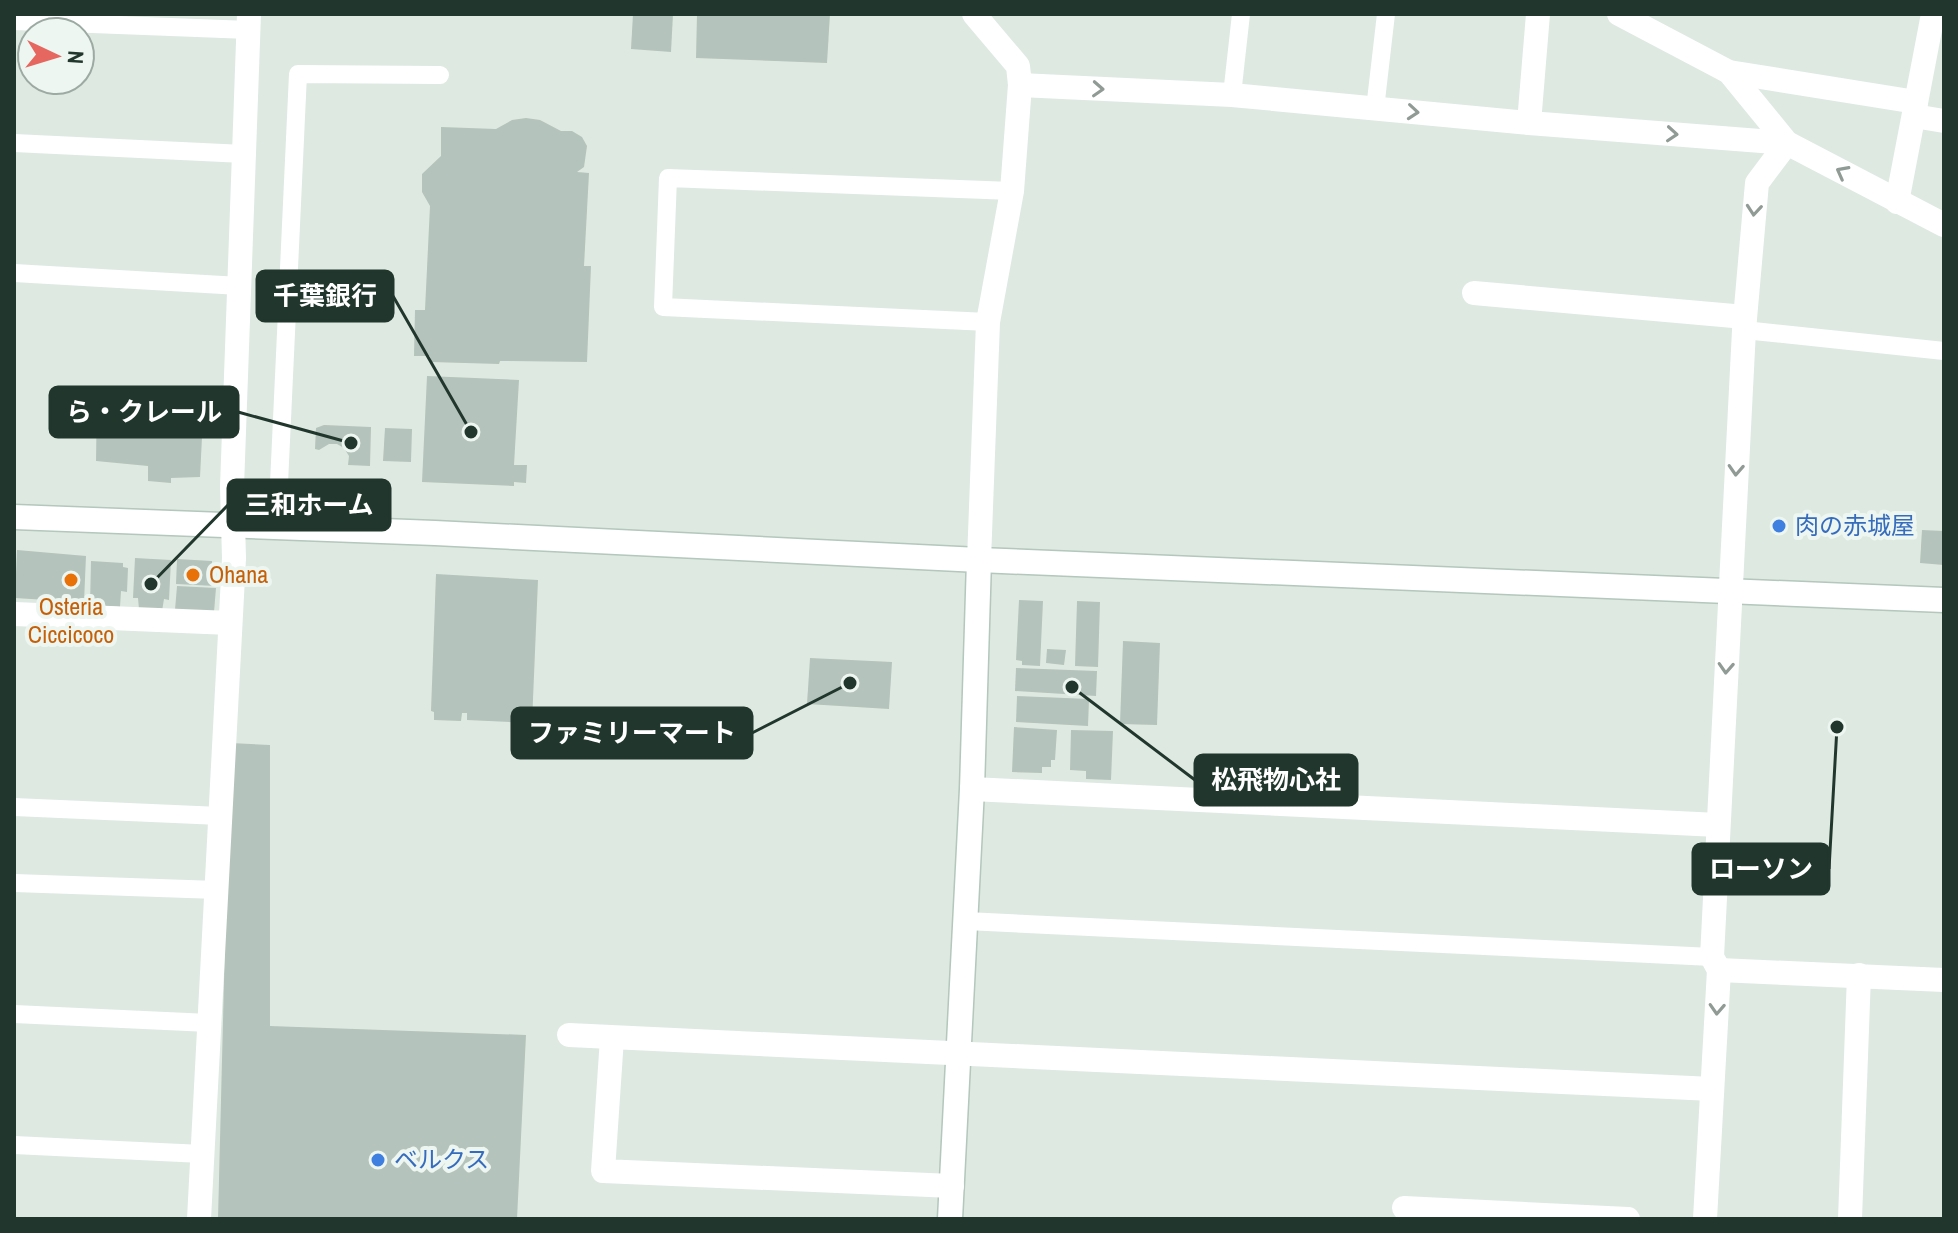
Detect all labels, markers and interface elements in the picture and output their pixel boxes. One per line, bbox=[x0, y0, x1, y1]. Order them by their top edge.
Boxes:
north arrow bbox=[16, 16, 96, 96]
text: N bbox=[61, 50, 91, 65]
one-way arrow bbox=[1092, 80, 1105, 97]
one-way arrow bbox=[1407, 104, 1420, 121]
one-way arrow bbox=[1666, 125, 1679, 142]
one-way arrow bbox=[1836, 167, 1850, 182]
one-way arrow bbox=[1746, 204, 1763, 217]
callout: 千葉銀行 bbox=[257, 271, 393, 321]
text: 千葉銀行 bbox=[273, 278, 377, 313]
callout: ら・クレール bbox=[50, 387, 238, 437]
text: ら・クレール bbox=[66, 394, 222, 429]
one-way arrow bbox=[1728, 464, 1745, 477]
callout: 三和ホーム bbox=[228, 480, 390, 530]
text: 三和ホーム bbox=[244, 487, 374, 522]
place label: 肉の赤城屋 bbox=[1795, 509, 1915, 541]
marker: 肉の赤城屋 bbox=[1770, 517, 1788, 535]
place label: Ohana bbox=[209, 558, 268, 590]
marker: Ohana bbox=[184, 566, 202, 584]
marker: Osteria Ciccicoco bbox=[62, 571, 80, 589]
place label: Osteria Ciccicoco bbox=[28, 590, 114, 650]
one-way arrow bbox=[1718, 662, 1735, 675]
callout: ファミリーマート bbox=[512, 708, 752, 758]
text: ファミリーマート bbox=[528, 715, 736, 750]
callout: 松飛物心社 bbox=[1195, 755, 1357, 805]
text: 松飛物心社 bbox=[1211, 762, 1341, 797]
callout: ローソン bbox=[1693, 844, 1829, 894]
text: ローソン bbox=[1709, 851, 1813, 886]
one-way arrow bbox=[1709, 1003, 1726, 1016]
place label: ベルクス bbox=[394, 1143, 489, 1175]
marker: ベルクス bbox=[369, 1151, 387, 1169]

